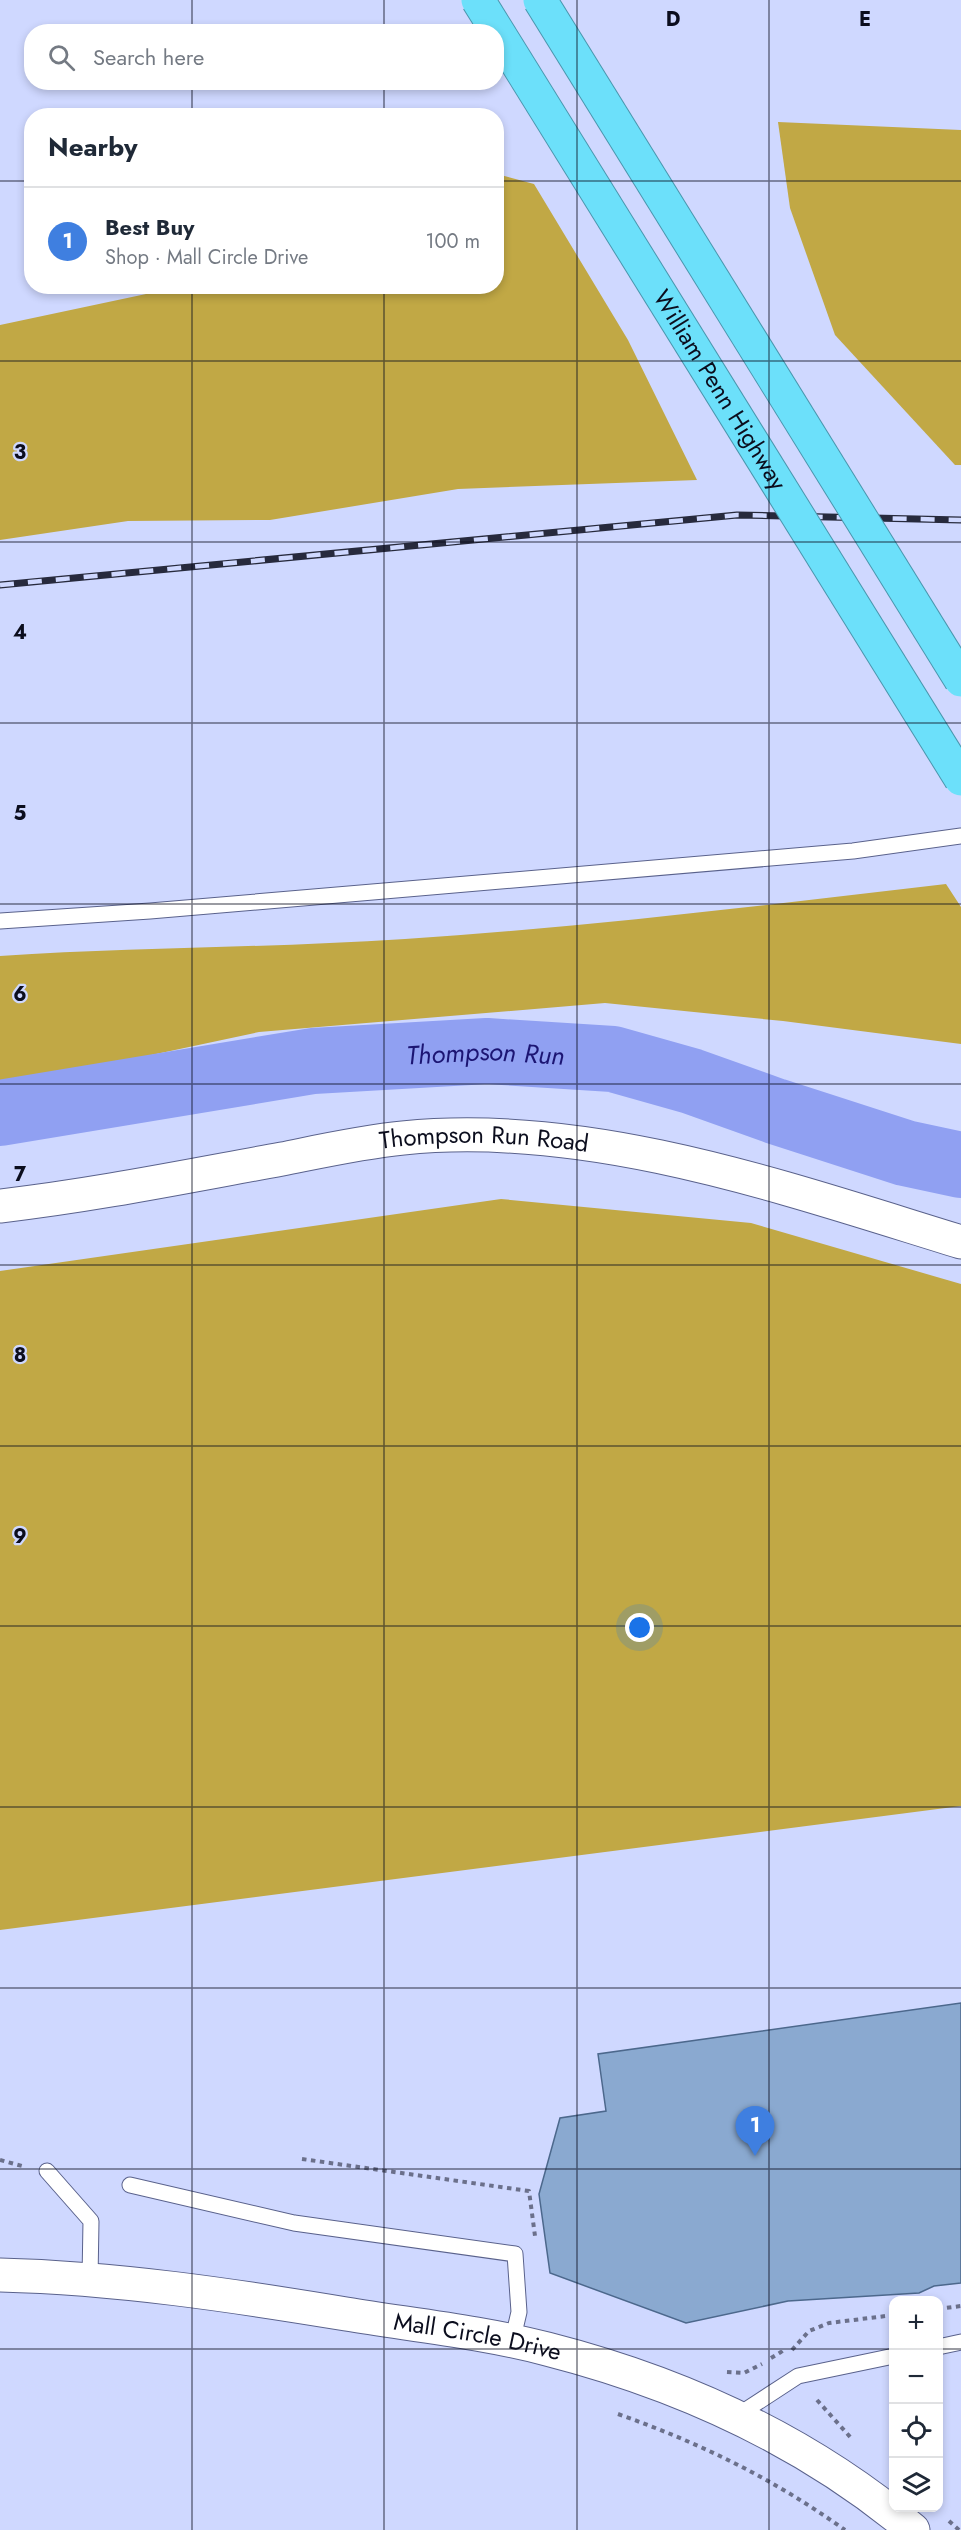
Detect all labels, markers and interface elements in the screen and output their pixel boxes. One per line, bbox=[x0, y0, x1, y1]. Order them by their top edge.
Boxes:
text: D bbox=[666, 5, 680, 34]
text: E bbox=[859, 5, 871, 34]
search box bbox=[24, 24, 504, 90]
icon: search bbox=[45, 41, 78, 74]
text: Search here bbox=[93, 41, 204, 73]
text: Nearby bbox=[48, 128, 137, 166]
text: Best Buy bbox=[105, 211, 195, 243]
text: 1 bbox=[62, 227, 73, 256]
text: 100 m bbox=[425, 227, 480, 256]
text: Shop · Mall Circle Drive bbox=[105, 243, 308, 272]
street label: William Penn Highway bbox=[645, 283, 796, 497]
text: 3 bbox=[14, 438, 26, 467]
text: 4 bbox=[13, 618, 27, 647]
text: 5 bbox=[14, 799, 27, 828]
text: 6 bbox=[13, 980, 27, 1009]
water label: Thompson Run bbox=[405, 1032, 566, 1075]
street label: Thompson Run Road bbox=[377, 1117, 591, 1161]
text: 7 bbox=[14, 1160, 27, 1189]
text: 8 bbox=[14, 1341, 26, 1370]
text: 9 bbox=[13, 1522, 27, 1551]
your location bbox=[625, 1613, 654, 1642]
pin: 1 bbox=[736, 2106, 774, 2156]
map controls bbox=[889, 2296, 943, 2512]
button: + bbox=[889, 2296, 943, 2350]
street label: Mall Circle Drive bbox=[392, 2304, 565, 2369]
button: − bbox=[889, 2350, 943, 2404]
button: locate bbox=[889, 2404, 943, 2458]
button: layers bbox=[889, 2458, 943, 2512]

